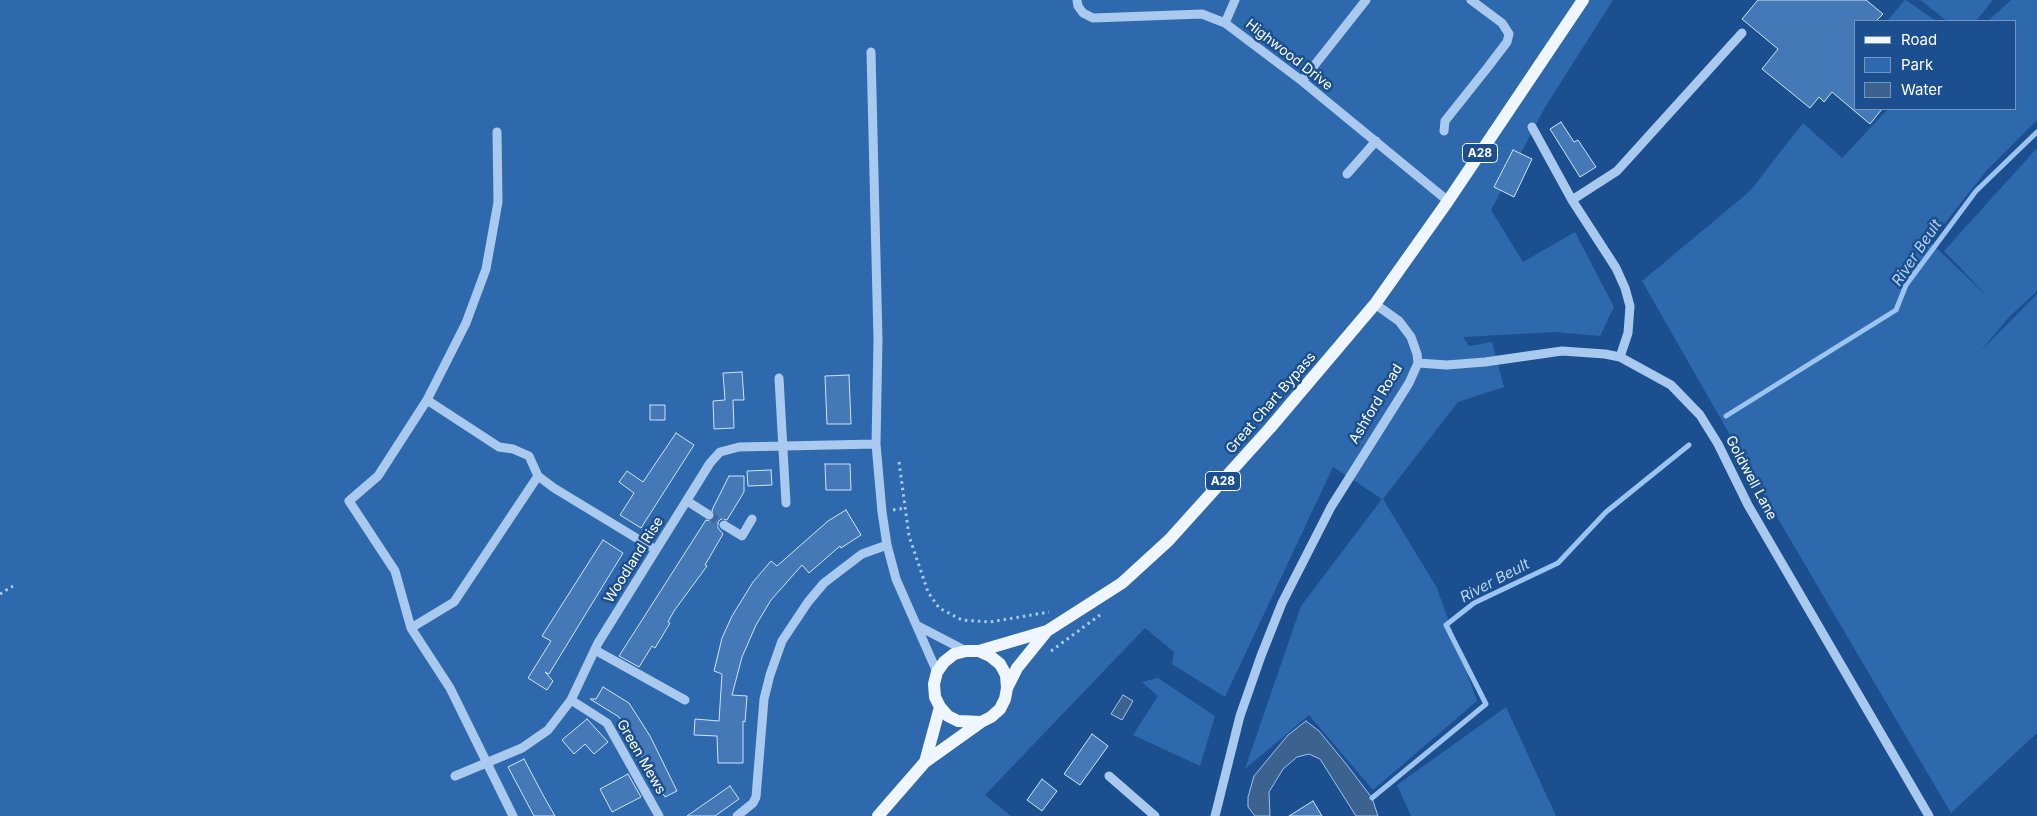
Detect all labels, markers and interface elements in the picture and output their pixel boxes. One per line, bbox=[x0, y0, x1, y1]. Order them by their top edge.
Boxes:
street label: Highwood Drive bbox=[1242, 16, 1336, 94]
legend bbox=[1854, 20, 2017, 110]
text: Road bbox=[1901, 30, 1937, 49]
text: Park bbox=[1901, 55, 1933, 74]
text: Water bbox=[1901, 80, 1943, 99]
road number: A28 bbox=[1462, 144, 1498, 162]
water label: River Beult bbox=[1888, 216, 1946, 290]
street label: Great Chart Bypass bbox=[1222, 349, 1320, 457]
street label: Ashford Road bbox=[1346, 361, 1406, 447]
street label: Goldwell Lane bbox=[1722, 433, 1780, 523]
road number: A28 bbox=[1206, 472, 1240, 491]
street label: Woodland Rise bbox=[601, 514, 667, 606]
water label: River Beult bbox=[1457, 555, 1533, 607]
street label: Green Mews bbox=[613, 717, 669, 797]

